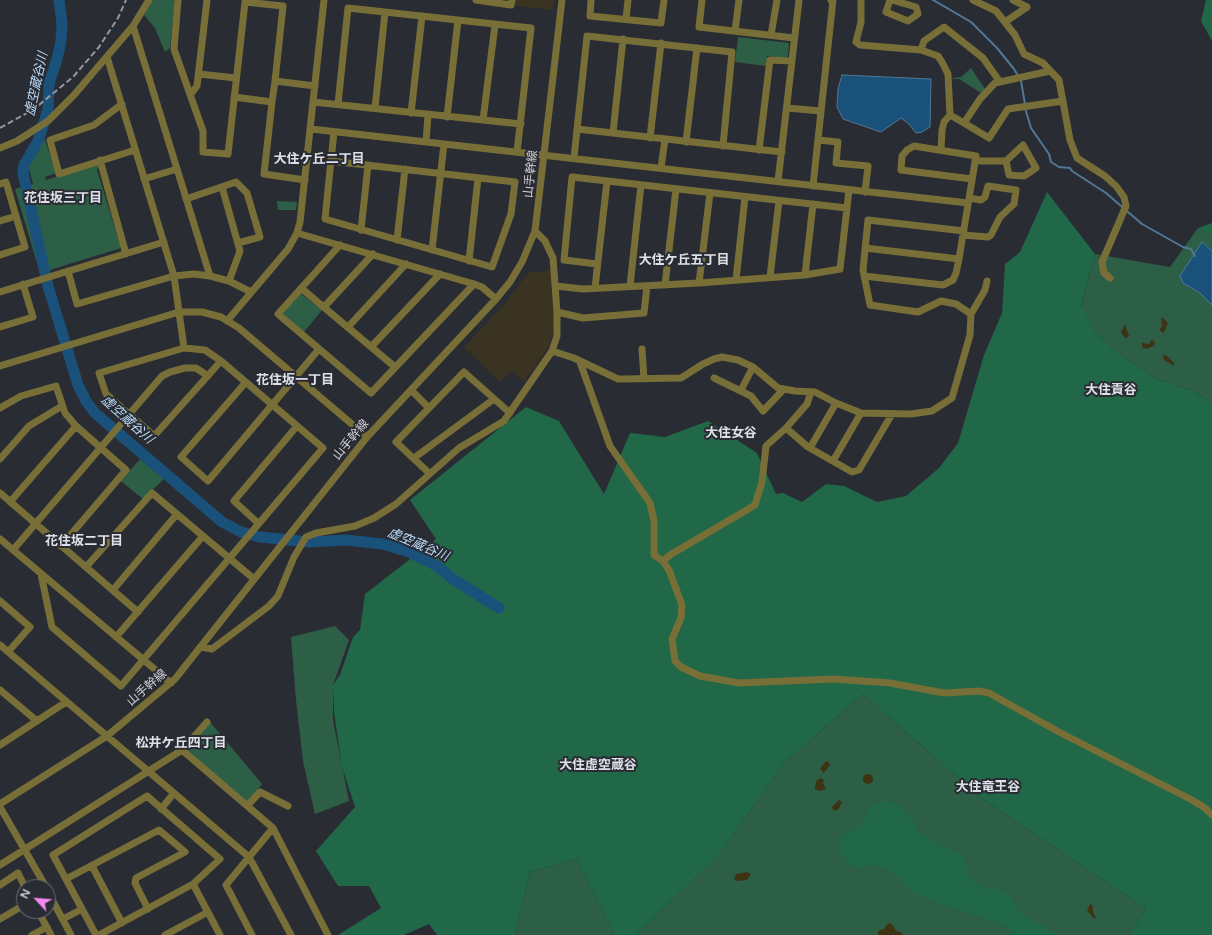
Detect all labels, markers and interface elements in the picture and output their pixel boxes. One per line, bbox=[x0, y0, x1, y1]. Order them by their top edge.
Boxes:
water label: 虚空蔵谷川 bbox=[23, 51, 51, 117]
street label: 山手幹線 bbox=[521, 149, 541, 199]
district label: 大住ケ丘二丁目 bbox=[274, 152, 364, 168]
district label: 花住坂三丁目 bbox=[24, 191, 102, 207]
district label: 大住ケ丘五丁目 bbox=[639, 253, 729, 269]
district label: 花住坂一丁目 bbox=[256, 373, 334, 389]
district label: 大住責谷 bbox=[1085, 383, 1137, 399]
water label: 虚空蔵谷川 bbox=[98, 392, 156, 448]
street label: 山手幹線 bbox=[330, 417, 372, 463]
district label: 大住女谷 bbox=[705, 426, 757, 442]
water label: 虚空蔵谷川 bbox=[385, 525, 451, 565]
district label: 花住坂二丁目 bbox=[45, 534, 123, 550]
street label: 山手幹線 bbox=[124, 667, 170, 709]
district label: 松井ケ丘四丁目 bbox=[136, 736, 226, 752]
district label: 大住虚空蔵谷 bbox=[559, 758, 637, 774]
district label: 大住竜王谷 bbox=[956, 780, 1020, 796]
north arrow bbox=[16, 879, 56, 919]
text: N bbox=[18, 887, 33, 901]

